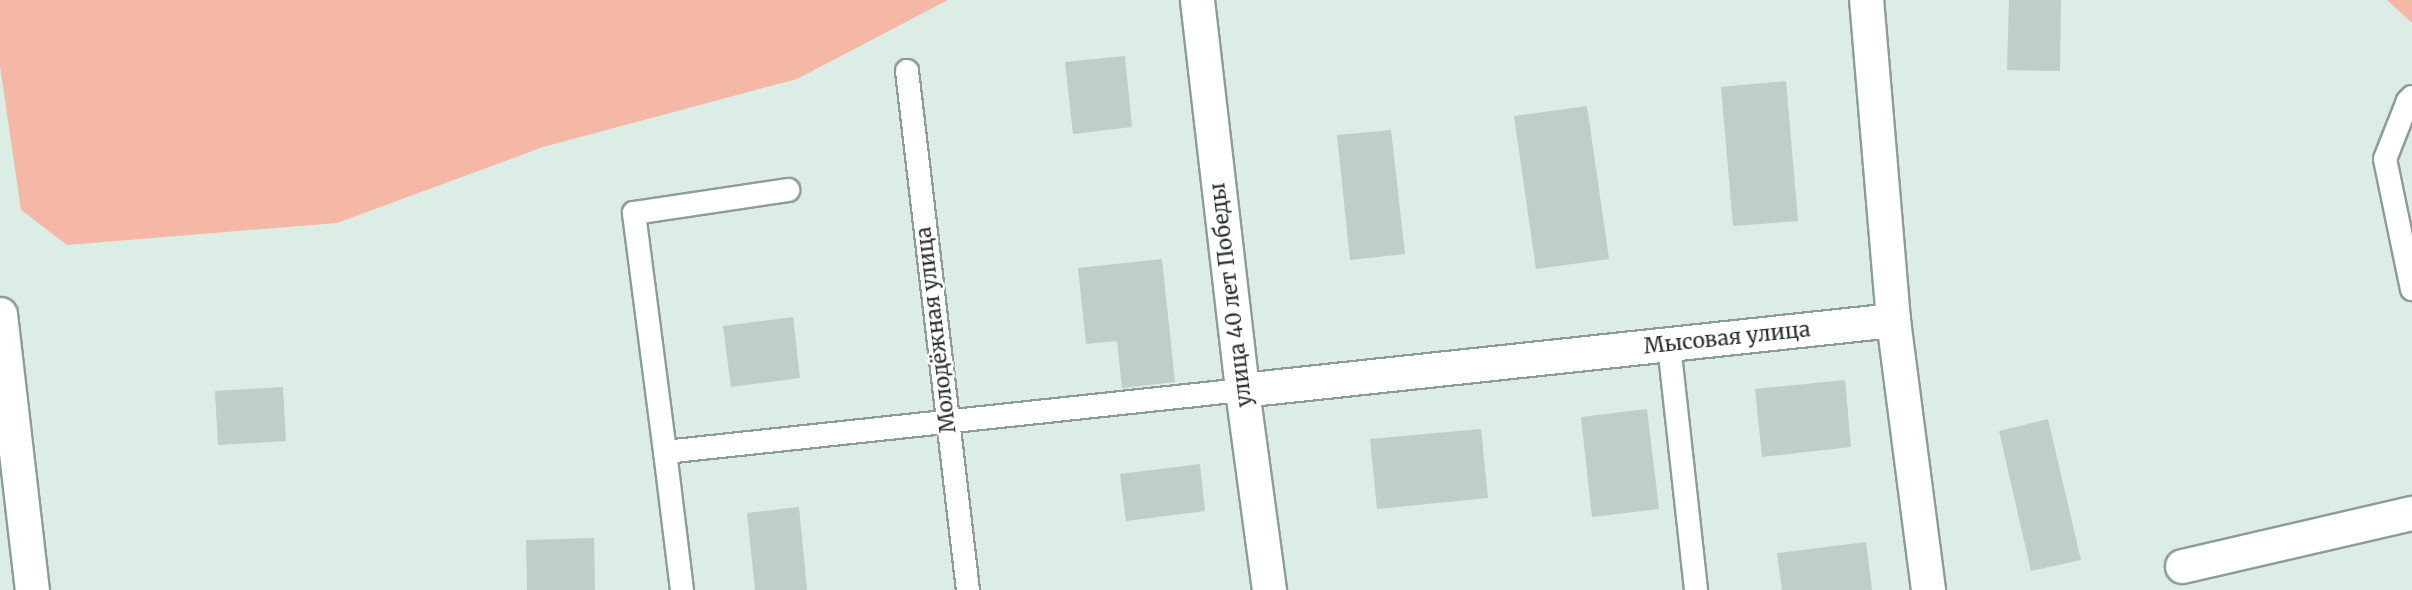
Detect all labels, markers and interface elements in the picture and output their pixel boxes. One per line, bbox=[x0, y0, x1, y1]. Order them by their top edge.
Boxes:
street label: улица 40 лет Победы bbox=[1205, 181, 1257, 409]
street label: Молодёжная улица bbox=[911, 226, 961, 434]
street label: Мысовая улица bbox=[1643, 317, 1811, 359]

